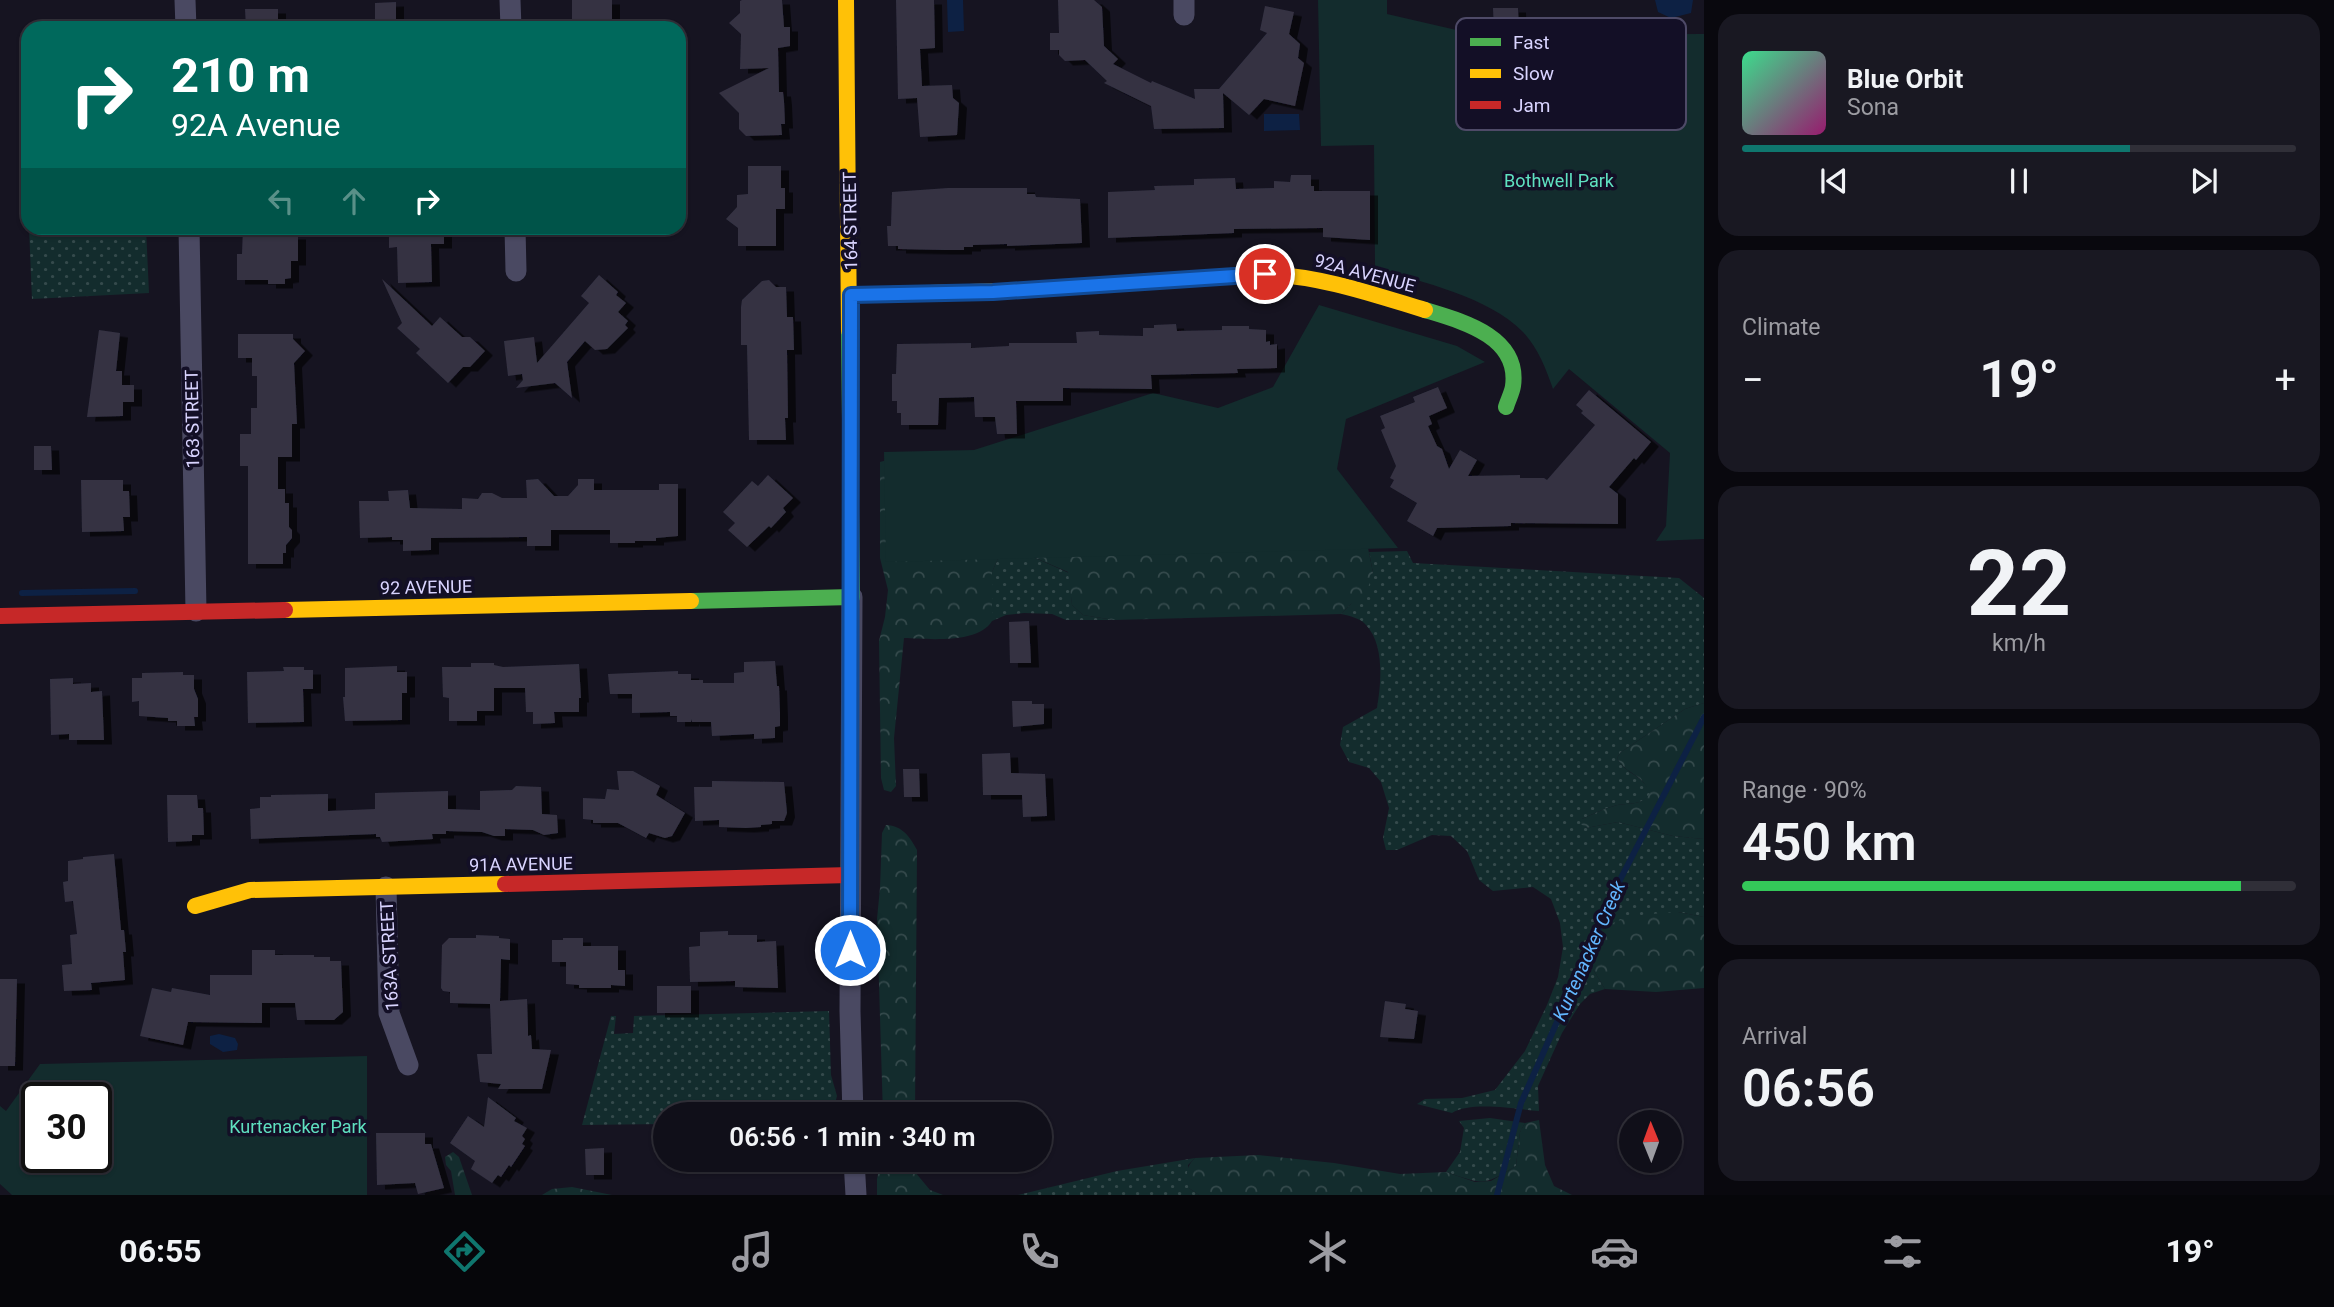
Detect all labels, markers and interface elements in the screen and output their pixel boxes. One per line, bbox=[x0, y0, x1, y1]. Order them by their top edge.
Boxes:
legend bbox=[1456, 18, 1686, 130]
text: Fast bbox=[1513, 31, 1550, 54]
text: 210 m bbox=[171, 47, 310, 104]
icon: right bbox=[56, 49, 147, 140]
text: Slow bbox=[1513, 62, 1554, 85]
text: Blue Orbit bbox=[1847, 64, 1963, 94]
text: Jam bbox=[1513, 94, 1550, 117]
text: Sona bbox=[1847, 94, 1899, 121]
text: 92A Avenue bbox=[171, 106, 340, 144]
icon: previous bbox=[1815, 162, 1853, 200]
icon: pause bbox=[2000, 162, 2038, 200]
icon: next bbox=[2185, 162, 2223, 200]
park label: Bothwell Park bbox=[1504, 170, 1615, 191]
street label: 164 STREET bbox=[839, 171, 861, 271]
icon: left bbox=[262, 182, 300, 220]
icon: ahead bbox=[335, 182, 373, 220]
icon: right bbox=[408, 182, 446, 220]
pin bbox=[1235, 244, 1295, 304]
street label: 92A AVENUE bbox=[1312, 249, 1418, 297]
icon: arrive bbox=[1246, 255, 1284, 293]
text: Climate bbox=[1742, 314, 1821, 341]
text: 19° bbox=[1979, 349, 2059, 410]
text: − bbox=[1742, 358, 1764, 402]
text: + bbox=[2274, 358, 2296, 402]
street label: 163 STREET bbox=[181, 369, 203, 469]
text: 22 bbox=[1967, 531, 2071, 637]
street label: 92 AVENUE bbox=[380, 576, 472, 598]
text: km/h bbox=[1992, 630, 2046, 657]
text: Range · 90% bbox=[1742, 777, 1867, 804]
text: 450 km bbox=[1742, 812, 1917, 873]
street label: 91A AVENUE bbox=[469, 853, 573, 875]
water label: Kurtenacker Creek bbox=[1548, 877, 1630, 1024]
street label: 163A STREET bbox=[376, 900, 402, 1012]
position arrow bbox=[813, 913, 887, 987]
text: Arrival bbox=[1742, 1023, 1807, 1050]
text: 06:56 bbox=[1742, 1058, 1875, 1119]
speed limit sign: 30 bbox=[21, 1082, 112, 1173]
north arrow bbox=[1619, 1110, 1682, 1172]
map controls bbox=[1619, 1110, 1682, 1173]
park label: Kurtenacker Park bbox=[229, 1116, 368, 1137]
text: 06:56 · 1 min · 340 m bbox=[729, 1122, 976, 1152]
icon: directions bbox=[440, 1227, 489, 1276]
icon: music bbox=[728, 1227, 777, 1276]
icon: phone bbox=[1015, 1227, 1064, 1276]
icon: climate bbox=[1303, 1227, 1352, 1276]
icon: car bbox=[1590, 1227, 1639, 1276]
icon: filters bbox=[1878, 1227, 1927, 1276]
text: 06:55 bbox=[119, 1232, 202, 1270]
text: 19° bbox=[2165, 1232, 2215, 1270]

